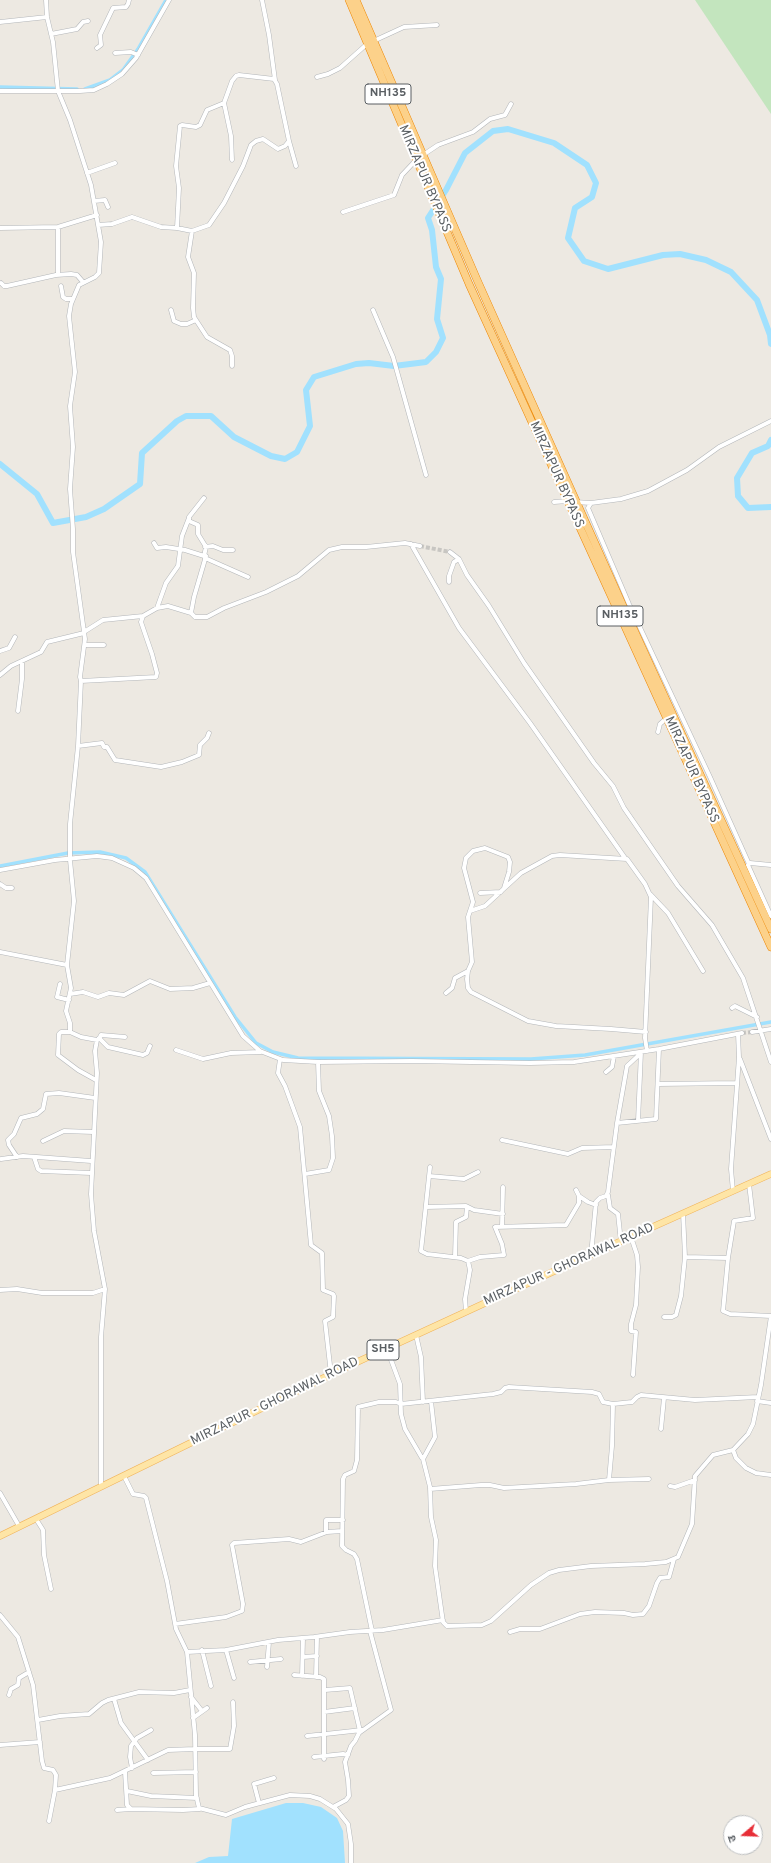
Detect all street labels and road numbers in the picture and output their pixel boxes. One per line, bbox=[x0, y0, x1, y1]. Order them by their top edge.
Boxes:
road number: NH135 bbox=[365, 84, 411, 104]
street label: MIRZAPUR BYPASS bbox=[394, 123, 454, 235]
street label: MIRZAPUR BYPASS bbox=[525, 419, 587, 531]
road number: NH135 bbox=[597, 606, 643, 626]
street label: MIRZAPUR BYPASS bbox=[660, 714, 722, 826]
street label: MIRZAPUR - GHORAWAL ROAD bbox=[481, 1220, 657, 1310]
road number: SH5 bbox=[367, 1340, 399, 1360]
street label: MIRZAPUR - GHORAWAL ROAD bbox=[189, 1354, 361, 1450]

